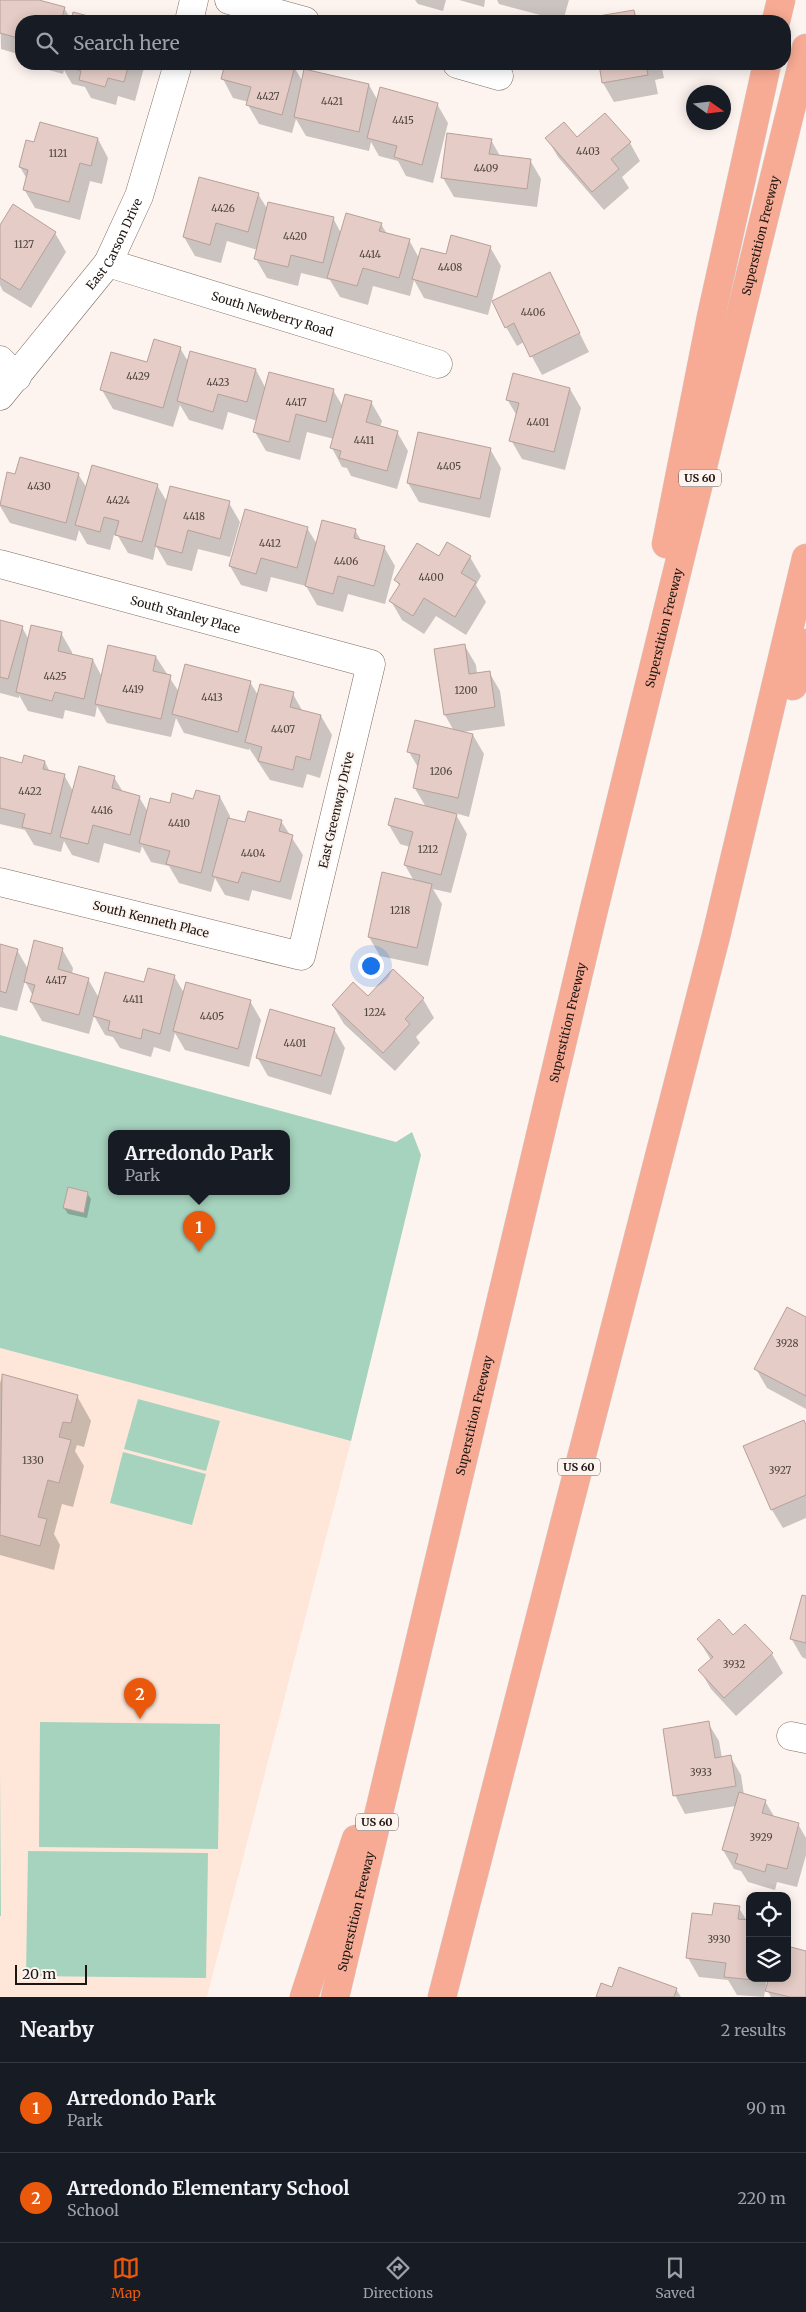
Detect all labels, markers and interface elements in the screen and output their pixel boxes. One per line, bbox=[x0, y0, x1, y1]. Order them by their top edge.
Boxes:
search box bbox=[15, 15, 791, 70]
icon: search bbox=[33, 29, 61, 57]
text: Search here bbox=[73, 31, 180, 55]
north arrow bbox=[686, 85, 731, 130]
house number: 4427 bbox=[256, 90, 280, 103]
house number: 4421 bbox=[321, 95, 343, 108]
house number: 4415 bbox=[392, 114, 414, 127]
house number: 4403 bbox=[576, 145, 600, 158]
house number: 1121 bbox=[49, 147, 68, 160]
house number: 4409 bbox=[474, 162, 498, 175]
street label: Superstition Freeway bbox=[738, 174, 782, 297]
street label: East Carson Drive bbox=[82, 195, 145, 292]
house number: 4426 bbox=[211, 202, 235, 215]
house number: 4420 bbox=[283, 230, 307, 243]
house number: 1127 bbox=[14, 238, 34, 251]
house number: 4414 bbox=[359, 248, 381, 261]
house number: 4408 bbox=[438, 261, 462, 274]
street label: South Newberry Road bbox=[210, 288, 335, 339]
house number: 4406 bbox=[521, 306, 545, 319]
house number: 4429 bbox=[126, 370, 150, 383]
house number: 4423 bbox=[206, 376, 230, 389]
house number: 4417 bbox=[285, 396, 307, 409]
house number: 4401 bbox=[527, 416, 550, 429]
house number: 4411 bbox=[354, 434, 375, 447]
house number: 4405 bbox=[437, 460, 461, 473]
road number: US 60 bbox=[679, 469, 721, 486]
house number: 4430 bbox=[27, 480, 51, 493]
house number: 4424 bbox=[106, 494, 130, 507]
house number: 4418 bbox=[183, 510, 205, 523]
house number: 4412 bbox=[259, 537, 281, 550]
house number: 4406 bbox=[334, 555, 358, 568]
street label: Superstition Freeway bbox=[641, 566, 685, 689]
house number: 4400 bbox=[418, 571, 444, 584]
street label: South Stanley Place bbox=[129, 592, 242, 636]
house number: 4425 bbox=[43, 670, 67, 683]
house number: 4419 bbox=[122, 683, 144, 696]
house number: 1200 bbox=[454, 684, 478, 697]
house number: 4413 bbox=[201, 691, 223, 704]
house number: 4407 bbox=[271, 723, 295, 736]
street label: East Greenway Drive bbox=[315, 750, 357, 870]
house number: 1206 bbox=[430, 765, 452, 778]
house number: 4422 bbox=[18, 785, 42, 798]
house number: 4416 bbox=[91, 804, 113, 817]
house number: 4410 bbox=[168, 817, 190, 830]
house number: 1212 bbox=[418, 843, 438, 856]
house number: 4404 bbox=[241, 847, 265, 860]
street label: South Kenneth Place bbox=[91, 897, 211, 941]
house number: 1218 bbox=[390, 904, 410, 917]
your location bbox=[358, 953, 384, 979]
street label: Superstition Freeway bbox=[546, 961, 589, 1084]
house number: 4417 bbox=[45, 974, 67, 987]
house number: 4411 bbox=[123, 993, 144, 1006]
house number: 1224 bbox=[364, 1006, 386, 1019]
house number: 4405 bbox=[200, 1010, 224, 1023]
house number: 4401 bbox=[284, 1037, 307, 1050]
popup bbox=[108, 1130, 290, 1195]
text: Arredondo Park bbox=[125, 1141, 273, 1165]
text: Park bbox=[125, 1165, 160, 1185]
pin: 1 bbox=[183, 1211, 215, 1252]
house number: 3928 bbox=[776, 1337, 799, 1350]
street label: Superstition Freeway bbox=[452, 1354, 495, 1477]
house number: 1330 bbox=[22, 1454, 44, 1467]
road number: US 60 bbox=[558, 1458, 600, 1475]
house number: 3927 bbox=[769, 1464, 792, 1477]
house number: 3932 bbox=[723, 1658, 745, 1671]
pin: 2 bbox=[124, 1678, 156, 1719]
house number: 3933 bbox=[690, 1766, 712, 1779]
road number: US 60 bbox=[356, 1814, 398, 1830]
house number: 3929 bbox=[750, 1831, 772, 1844]
street label: Superstition Freeway bbox=[334, 1850, 377, 1973]
map controls bbox=[746, 1892, 791, 1982]
button: locate bbox=[746, 1892, 791, 1937]
house number: 3930 bbox=[707, 1933, 731, 1946]
button: layers bbox=[746, 1937, 791, 1982]
scale bar bbox=[15, 1962, 88, 1985]
text: 20 m bbox=[22, 1965, 56, 1983]
text: Nearby bbox=[20, 2016, 94, 2043]
text: 2 results bbox=[721, 2020, 786, 2040]
text: Arredondo Park bbox=[67, 2086, 216, 2110]
text: 1 bbox=[32, 2098, 40, 2118]
text: 90 m bbox=[746, 2098, 786, 2118]
text: Park bbox=[67, 2110, 103, 2130]
text: Arredondo Elementary School bbox=[67, 2176, 349, 2200]
text: 2 bbox=[31, 2188, 41, 2208]
text: 220 m bbox=[738, 2188, 786, 2208]
text: School bbox=[67, 2200, 119, 2220]
tab: Map bbox=[111, 2254, 141, 2302]
tab: Directions bbox=[363, 2254, 433, 2302]
tab: Saved bbox=[655, 2254, 695, 2302]

